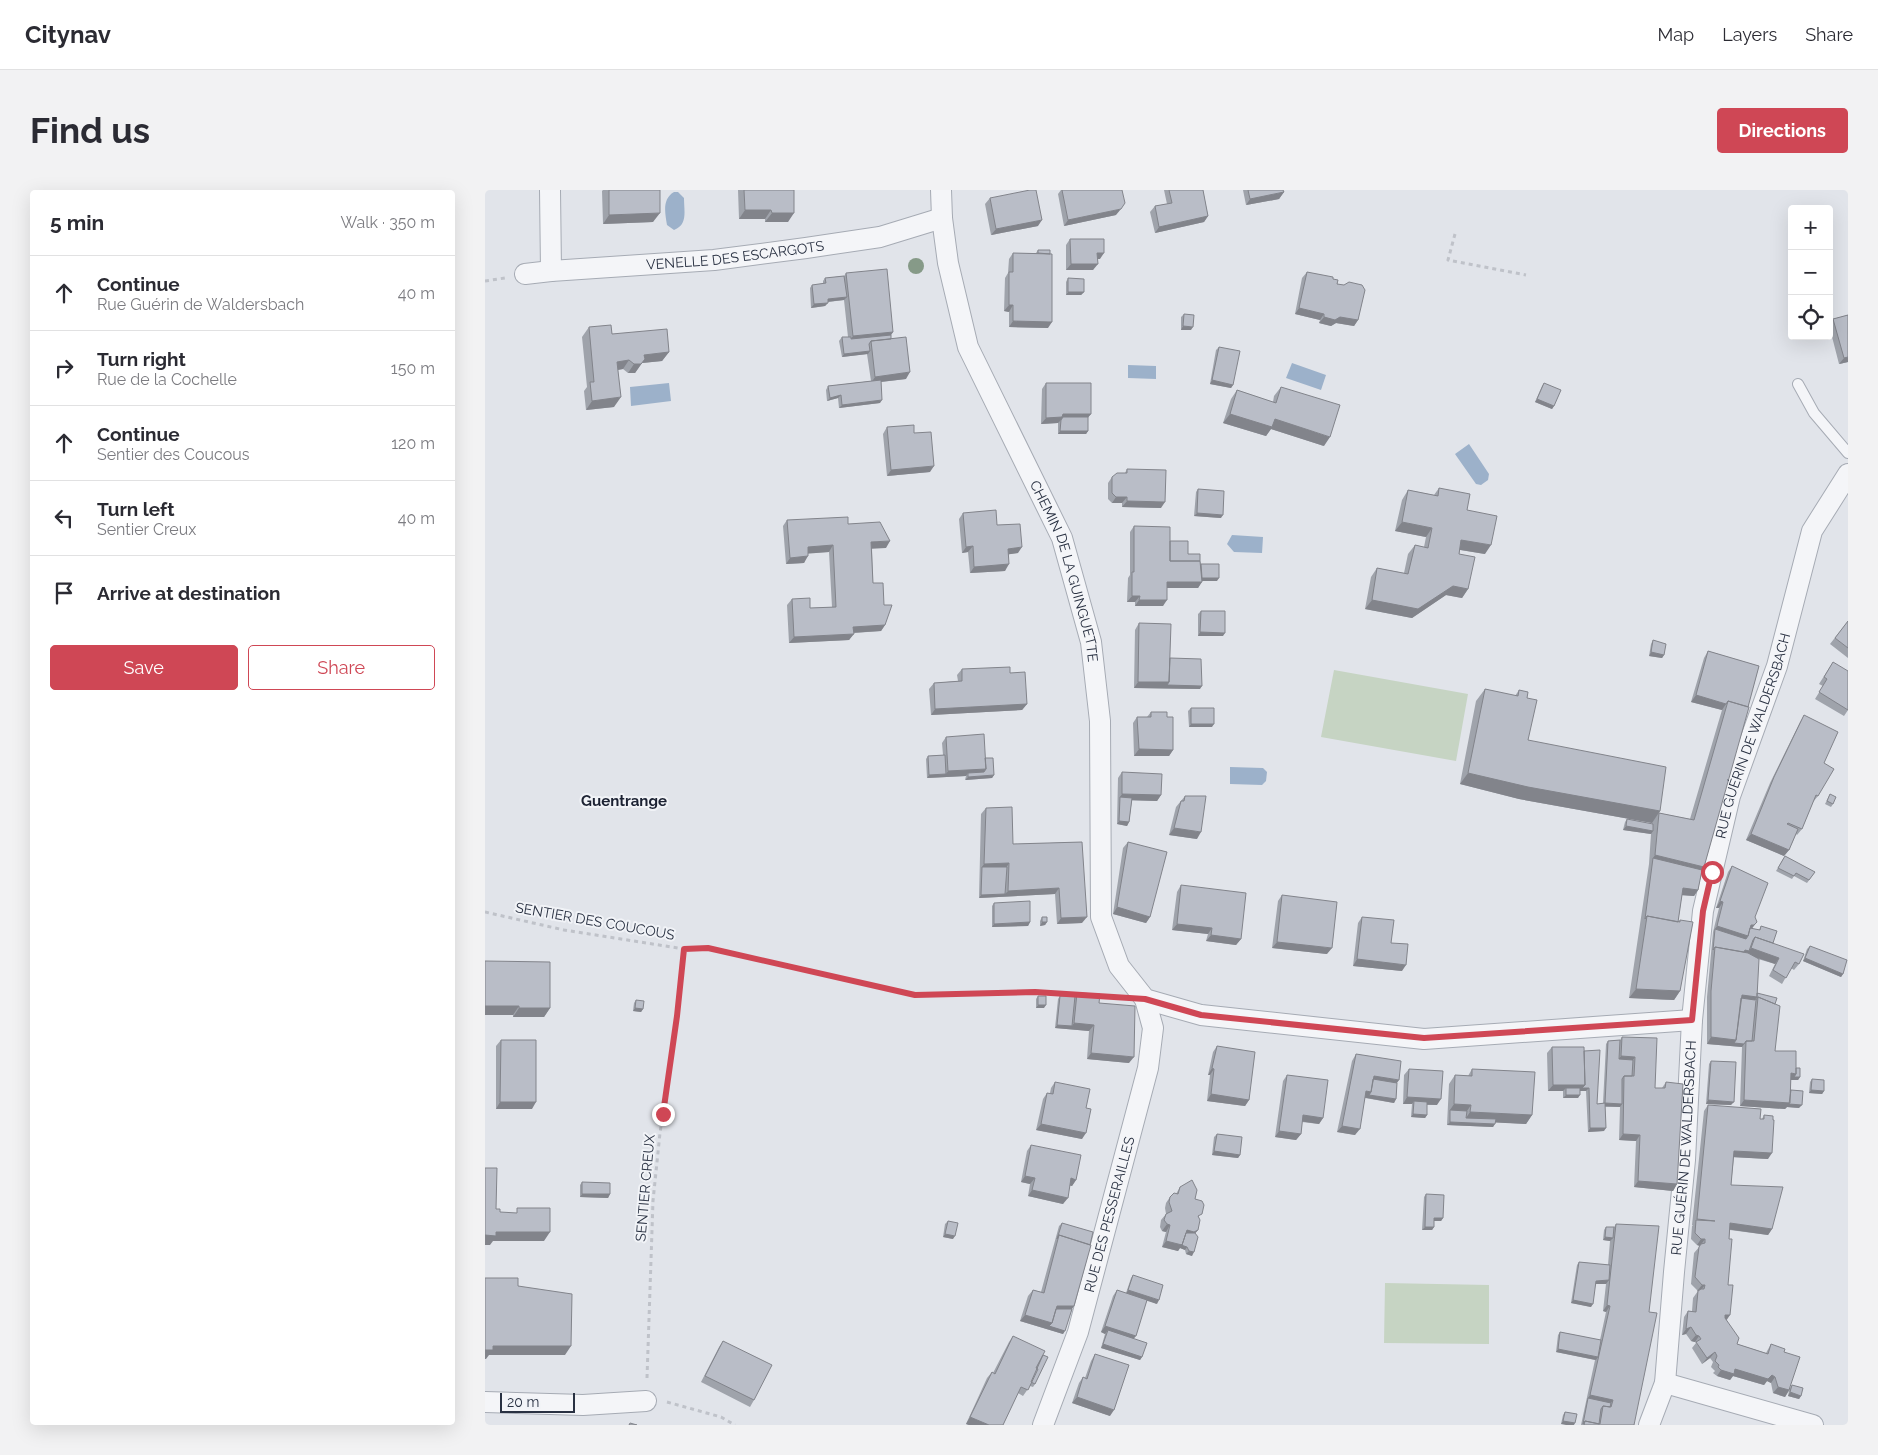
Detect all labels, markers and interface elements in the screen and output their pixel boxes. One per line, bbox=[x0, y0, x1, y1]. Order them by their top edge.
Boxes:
text: Citynav bbox=[25, 20, 111, 49]
text: Map bbox=[1658, 24, 1694, 45]
text: Layers bbox=[1722, 24, 1777, 45]
text: Share bbox=[1805, 24, 1853, 45]
button: Directions bbox=[1717, 108, 1848, 153]
text: Find us bbox=[30, 110, 150, 151]
map controls bbox=[1788, 205, 1833, 340]
button: + bbox=[1788, 205, 1833, 250]
text: 5 min bbox=[50, 210, 104, 235]
text: Walk · 350 m bbox=[341, 213, 435, 232]
street label: VENELLE DES ESCARGOTS bbox=[646, 237, 826, 273]
button: − bbox=[1788, 250, 1833, 295]
text: Continue bbox=[97, 273, 180, 295]
icon: ahead bbox=[50, 279, 78, 307]
text: 40 m bbox=[398, 284, 435, 303]
text: Rue Guérin de Waldersbach bbox=[97, 295, 304, 314]
button: locate bbox=[1788, 295, 1833, 340]
text: Turn right bbox=[97, 348, 186, 370]
icon: right bbox=[50, 354, 78, 382]
text: 150 m bbox=[391, 359, 435, 378]
text: Rue de la Cochelle bbox=[97, 370, 237, 389]
text: Continue bbox=[97, 423, 180, 445]
icon: ahead bbox=[50, 429, 78, 457]
text: 120 m bbox=[391, 434, 435, 453]
text: Sentier des Coucous bbox=[97, 445, 250, 464]
street label: CHEMIN DE LA GUINGUETTE bbox=[1027, 478, 1101, 663]
text: Turn left bbox=[97, 498, 174, 520]
icon: left bbox=[50, 504, 78, 532]
text: 40 m bbox=[398, 509, 435, 528]
text: Sentier Creux bbox=[97, 520, 196, 539]
icon: arrive bbox=[50, 579, 78, 607]
text: Arrive at destination bbox=[97, 582, 281, 604]
street label: RUE GUÉRIN DE WALDERSBACH bbox=[1712, 631, 1793, 840]
button: Save bbox=[50, 645, 238, 690]
button: Share bbox=[248, 645, 435, 690]
district label: Guentrange bbox=[581, 792, 667, 810]
route start bbox=[1701, 861, 1724, 884]
street label: SENTIER DES COUCOUS bbox=[514, 899, 676, 943]
street label: RUE GUÉRIN DE WALDERSBACH bbox=[1668, 1040, 1699, 1256]
route end bbox=[652, 1103, 675, 1126]
street label: SENTIER CREUX bbox=[632, 1133, 658, 1242]
street label: RUE DES PESSERAILLES bbox=[1081, 1134, 1138, 1294]
scale bar bbox=[500, 1390, 575, 1413]
text: 20 m bbox=[507, 1394, 539, 1410]

